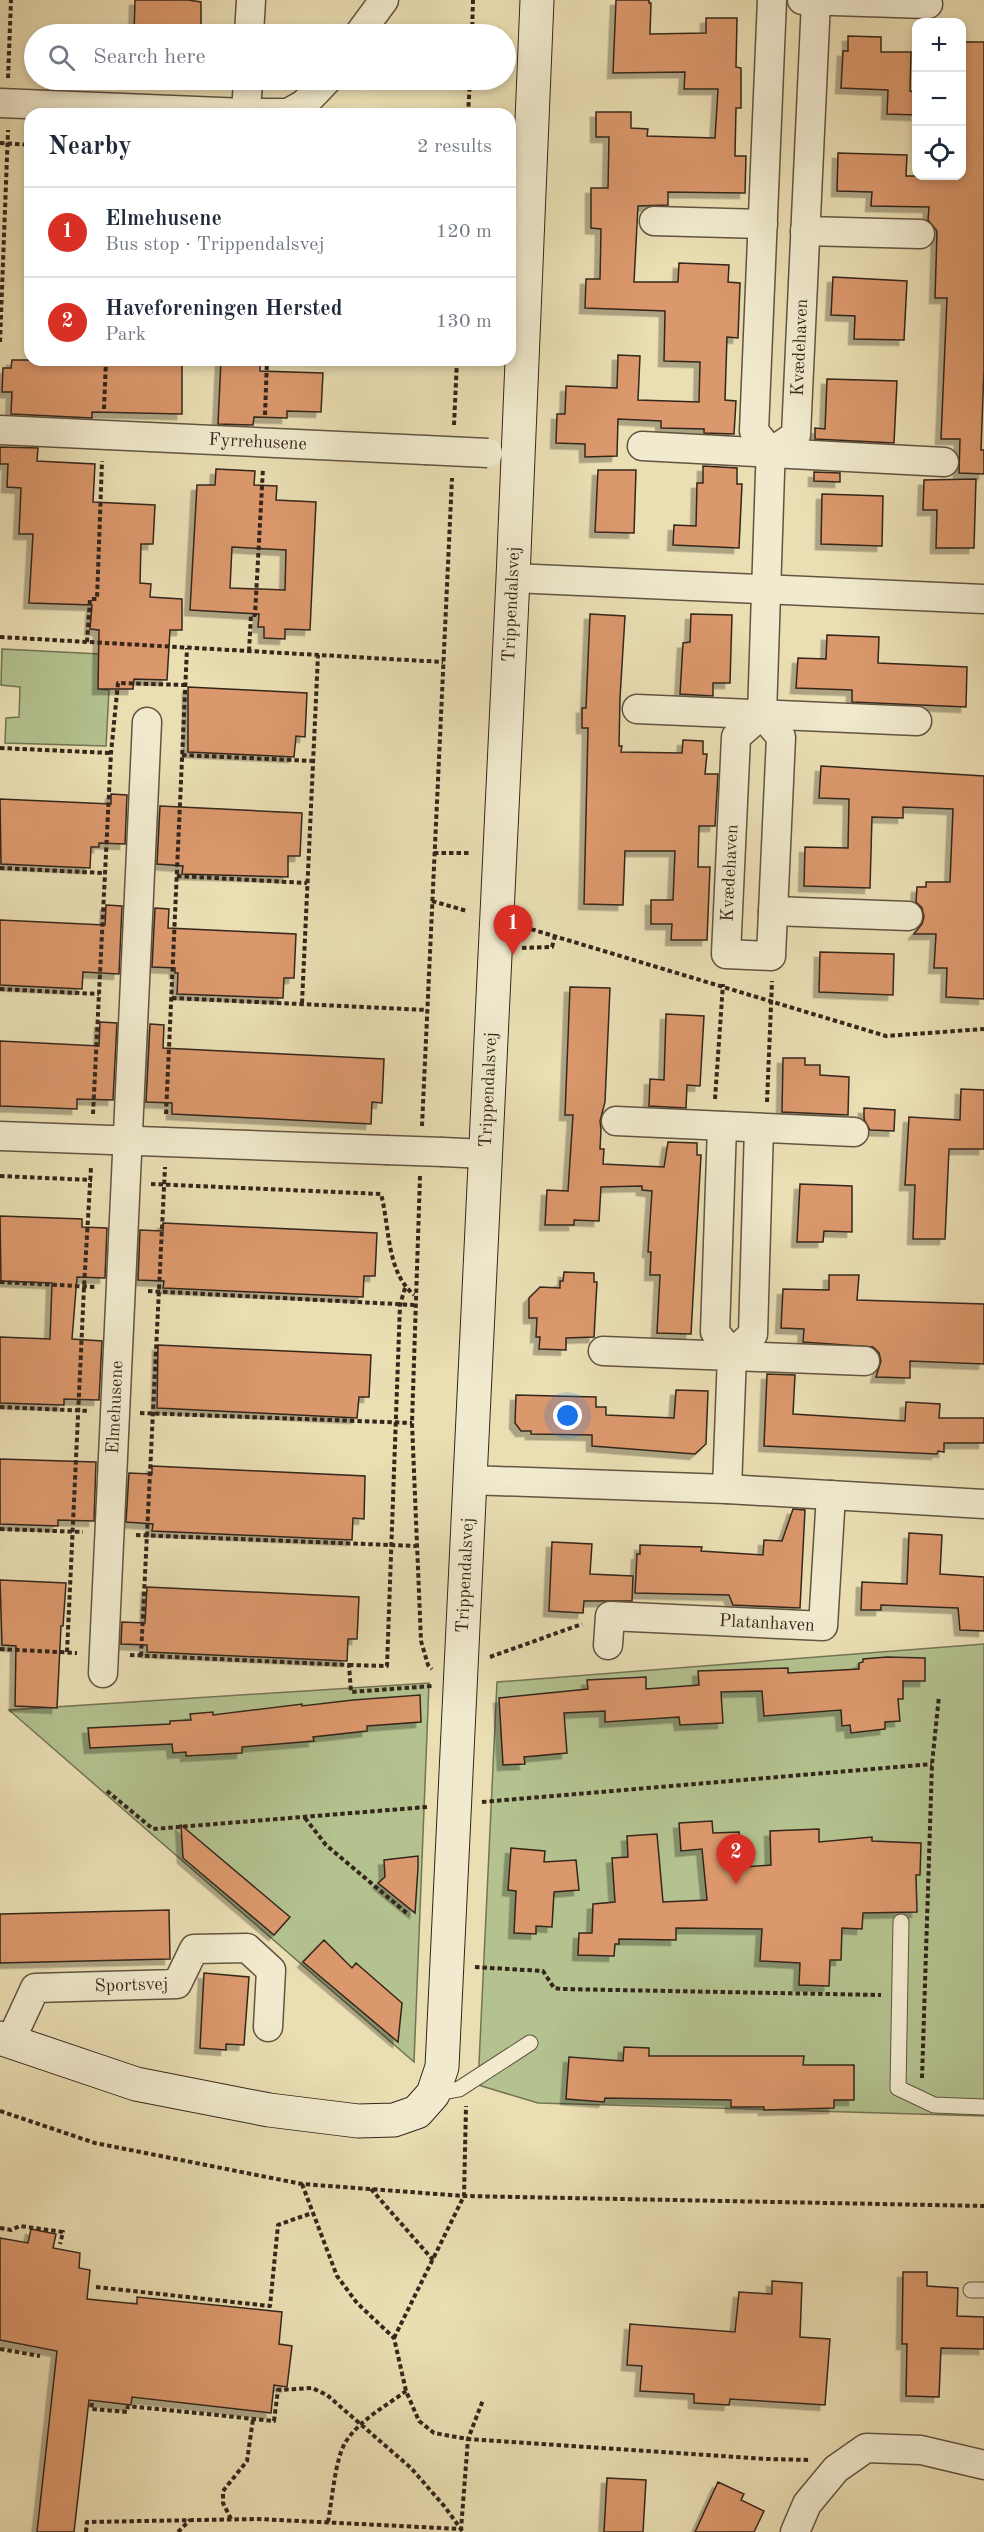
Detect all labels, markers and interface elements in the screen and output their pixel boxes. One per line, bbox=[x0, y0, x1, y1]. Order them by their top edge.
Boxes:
map controls bbox=[912, 18, 966, 180]
button: + bbox=[912, 18, 966, 72]
search box bbox=[24, 24, 516, 90]
icon: search bbox=[45, 41, 78, 74]
text: Search here bbox=[93, 46, 206, 68]
button: − bbox=[912, 72, 966, 126]
button: locate bbox=[912, 126, 966, 180]
text: Nearby bbox=[48, 134, 132, 160]
text: 2 results bbox=[417, 137, 492, 157]
text: Elmehusene bbox=[105, 208, 222, 230]
text: 1 bbox=[62, 222, 73, 242]
text: 120 m bbox=[436, 222, 492, 242]
text: Bus stop · Trippendalsvej bbox=[105, 235, 325, 255]
text: Haveforeningen Hersted bbox=[105, 298, 342, 320]
street label: Kvædehaven bbox=[789, 298, 811, 397]
text: 2 bbox=[62, 312, 73, 332]
text: 130 m bbox=[436, 312, 492, 332]
text: Park bbox=[105, 325, 146, 345]
street label: Fyrrehusene bbox=[208, 431, 307, 453]
street label: Trippendalsvej bbox=[500, 546, 523, 662]
street label: Kvædehaven bbox=[718, 824, 742, 922]
pin: 1 bbox=[494, 906, 532, 955]
street label: Trippendalsvej bbox=[477, 1032, 500, 1148]
street label: Elmehusene bbox=[104, 1360, 126, 1454]
your location bbox=[553, 1401, 582, 1430]
street label: Trippendalsvej bbox=[454, 1517, 477, 1633]
street label: Platanhaven bbox=[718, 1612, 815, 1635]
pin: 2 bbox=[716, 1834, 756, 1884]
street label: Sportsvej bbox=[94, 1975, 169, 1995]

